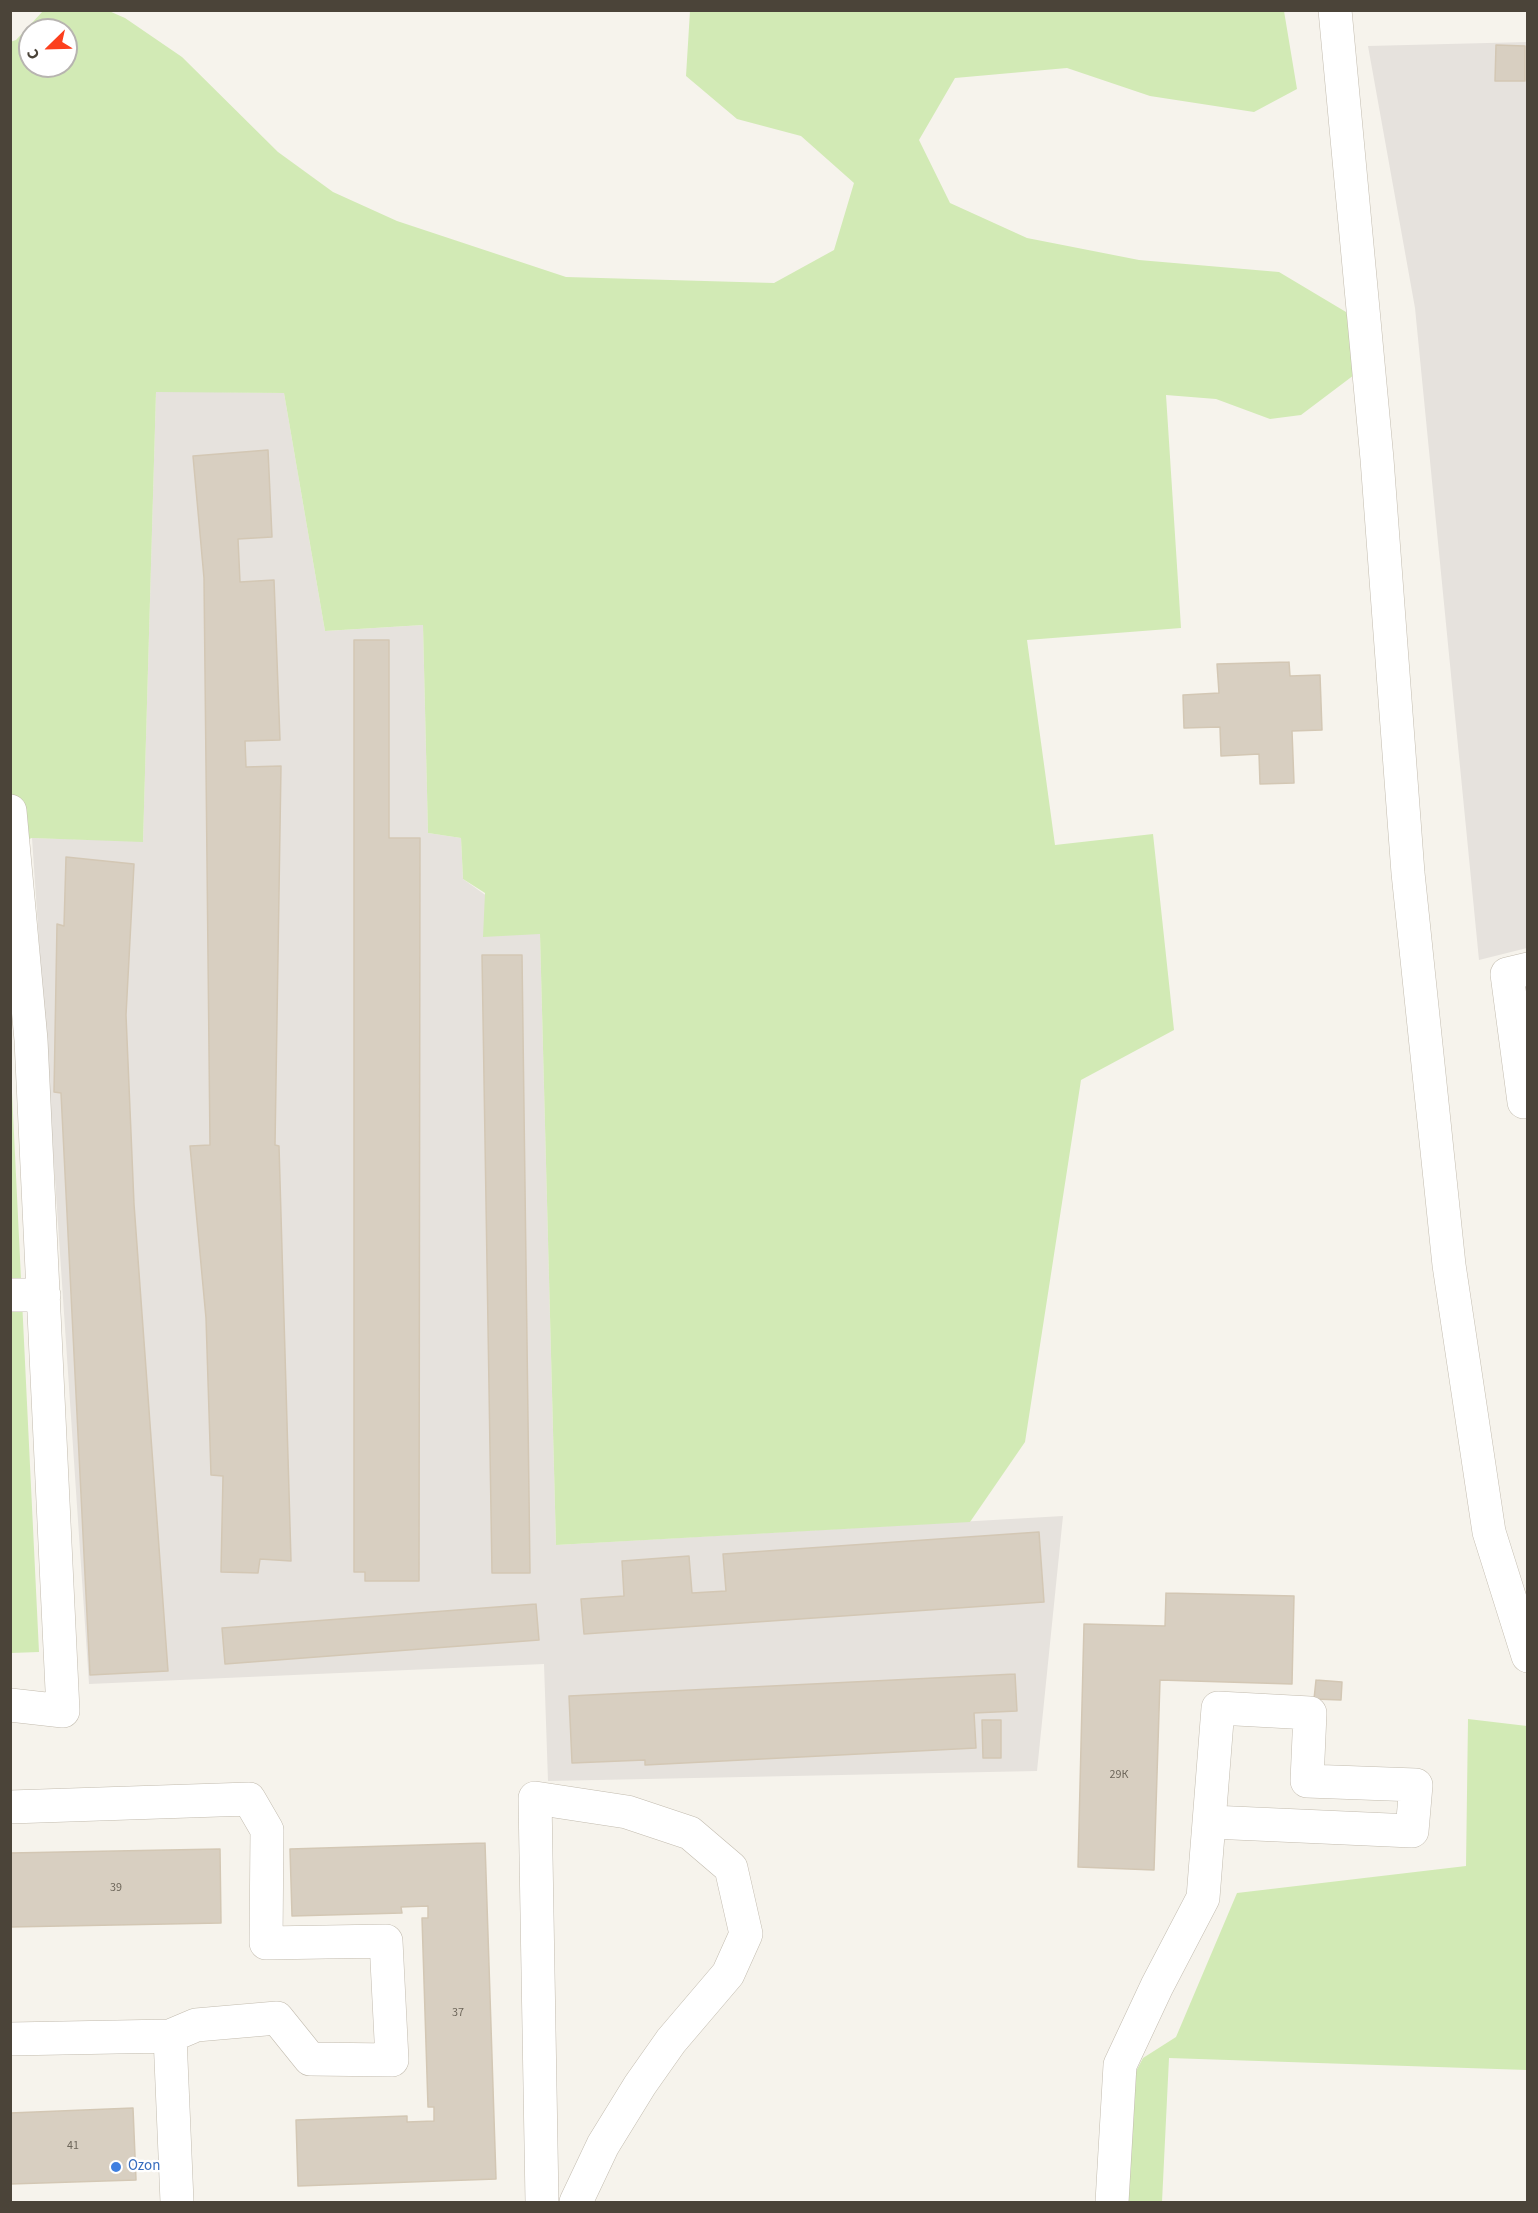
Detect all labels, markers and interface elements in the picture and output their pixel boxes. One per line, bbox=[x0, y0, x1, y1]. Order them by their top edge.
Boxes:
north arrow bbox=[18, 18, 78, 78]
text: С bbox=[21, 46, 45, 63]
house number: 29К bbox=[1110, 1768, 1128, 1782]
house number: 39 bbox=[110, 1881, 122, 1895]
house number: 37 bbox=[452, 2006, 464, 2020]
house number: 41 bbox=[67, 2139, 79, 2153]
place label: Ozon bbox=[128, 2158, 160, 2176]
marker: Ozon bbox=[109, 2160, 123, 2174]

